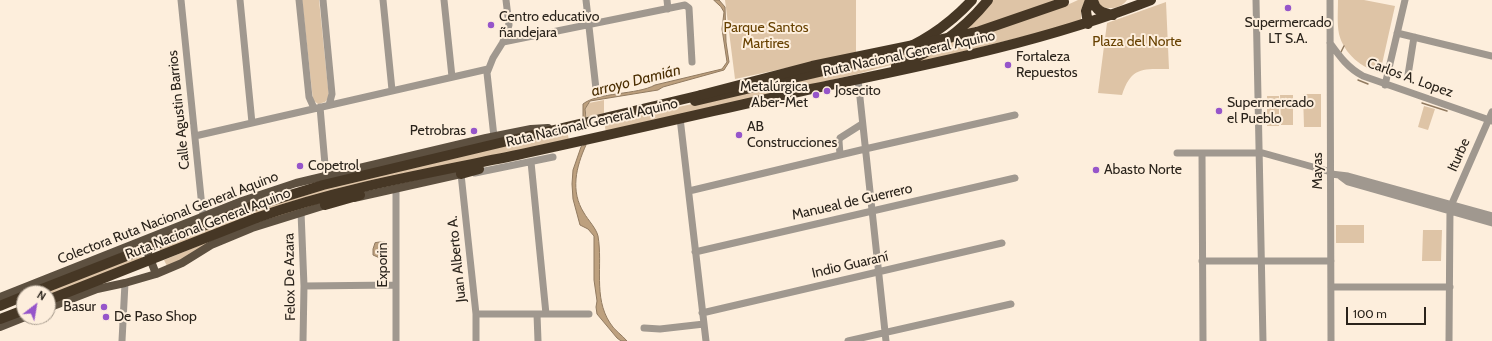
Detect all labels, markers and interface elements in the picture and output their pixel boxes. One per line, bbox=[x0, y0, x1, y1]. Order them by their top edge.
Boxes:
marker: Supermercado LT S.A. bbox=[1283, 3, 1293, 13]
place label: Centro educativo ñandejara bbox=[499, 9, 599, 42]
place label: Supermercado LT S.A. bbox=[1244, 15, 1332, 48]
marker: Centro educativo ñandejara bbox=[486, 20, 496, 30]
park label: Parque Santos Martires bbox=[724, 20, 808, 52]
street label: Ruta Nacional General Aquino bbox=[821, 28, 997, 80]
park label: Plaza del Norte bbox=[1092, 34, 1182, 50]
place label: Fortaleza Repuestos bbox=[1016, 49, 1078, 82]
street label: Calle Agustin Barrios bbox=[164, 50, 194, 170]
street label: Carlos A. Lopez bbox=[1365, 55, 1455, 101]
marker: Fortaleza Repuestos bbox=[1003, 60, 1013, 70]
water label: arroyo Damián bbox=[589, 61, 683, 101]
place label: Metalúrgica Aber-Met bbox=[740, 79, 808, 112]
place label: Josecito bbox=[835, 83, 881, 99]
marker: Josecito bbox=[822, 86, 832, 96]
marker: Metalúrgica Aber-Met bbox=[811, 90, 821, 100]
street label: Ruta Nacional General Aquino bbox=[504, 95, 680, 151]
place label: Supermercado el Pueblo bbox=[1227, 95, 1314, 128]
marker: Supermercado el Pueblo bbox=[1214, 106, 1224, 116]
place label: AB Construcciones bbox=[747, 119, 837, 152]
place label: Petrobras bbox=[410, 123, 466, 139]
marker: Petrobras bbox=[469, 126, 479, 136]
marker: AB Construcciones bbox=[734, 130, 744, 140]
street label: Iturbe bbox=[1444, 136, 1474, 174]
street label: Mayas bbox=[1310, 152, 1326, 190]
place label: Copetrol bbox=[308, 158, 359, 174]
marker: Copetrol bbox=[295, 161, 305, 171]
place label: Abasto Norte bbox=[1104, 162, 1182, 178]
marker: Abasto Norte bbox=[1091, 165, 1101, 175]
street label: Colectora Ruta Nacional General Aquino bbox=[55, 168, 281, 268]
street label: Manueal de Guerrero bbox=[790, 180, 914, 224]
street label: Ruta Nacional General Aquino bbox=[123, 185, 293, 263]
street label: Juan Alberto A. bbox=[444, 215, 470, 303]
street label: Felox De Azara bbox=[281, 233, 299, 321]
street label: Exporin bbox=[375, 242, 391, 288]
street label: Indio Guaraní bbox=[810, 248, 890, 282]
north arrow bbox=[16, 285, 56, 325]
text: N bbox=[35, 288, 49, 304]
place label: Basur bbox=[63, 299, 96, 315]
scale bar bbox=[1348, 299, 1428, 325]
marker: Basur bbox=[99, 302, 109, 312]
text: 100 m bbox=[1353, 306, 1387, 321]
place label: De Paso Shop bbox=[114, 309, 197, 325]
marker: De Paso Shop bbox=[101, 312, 111, 322]

